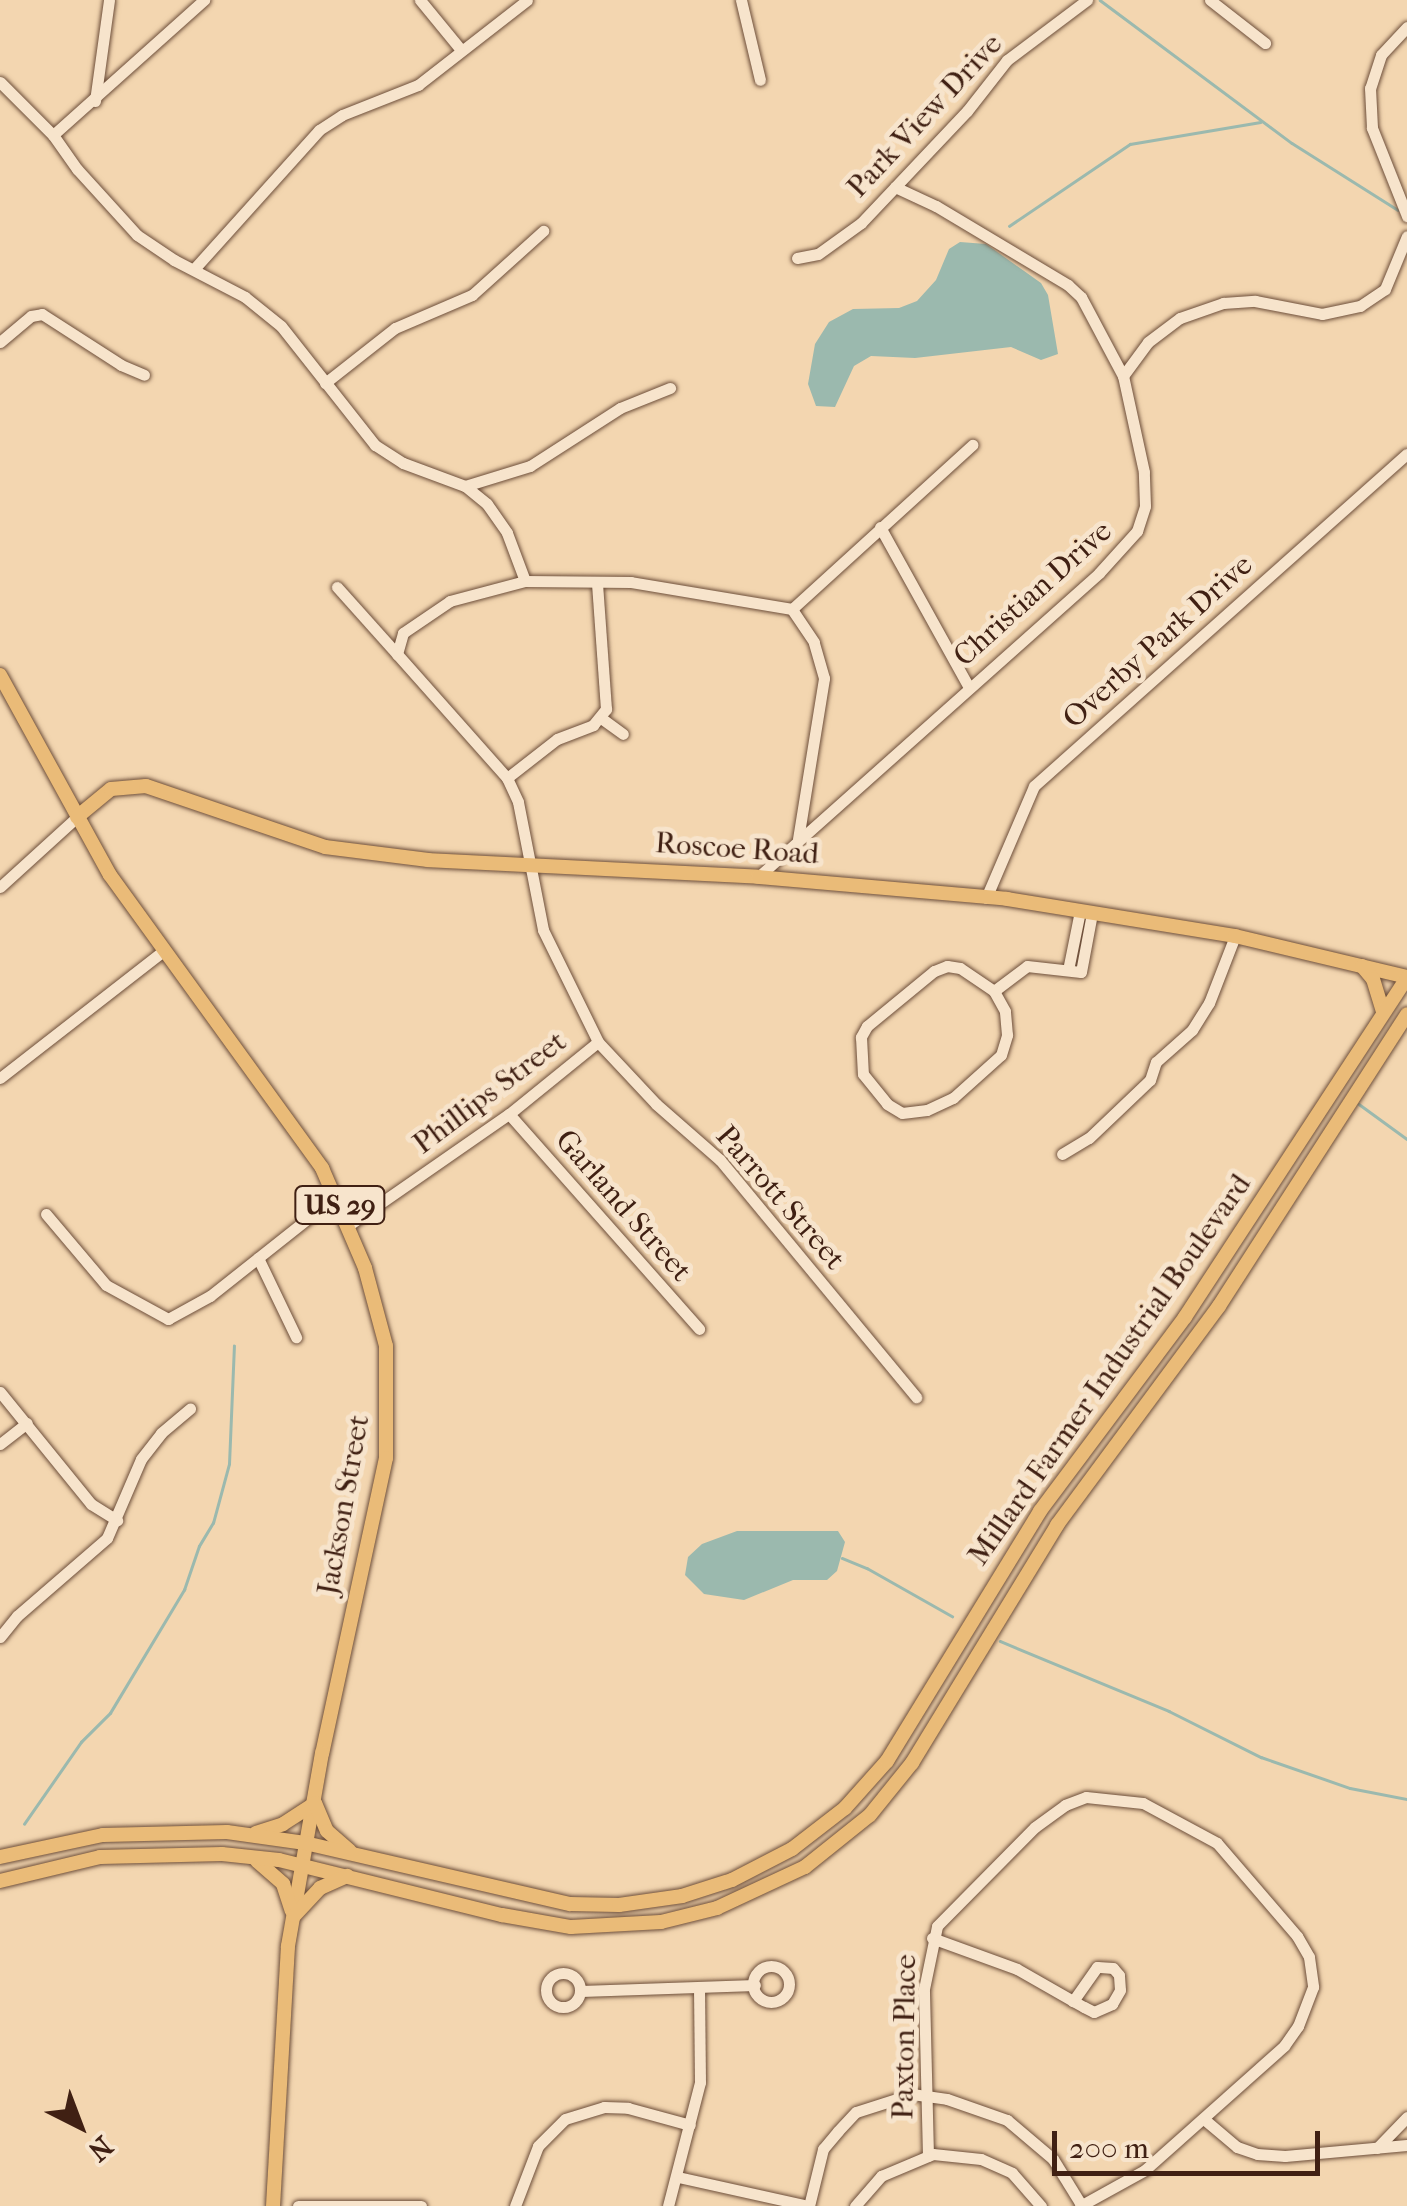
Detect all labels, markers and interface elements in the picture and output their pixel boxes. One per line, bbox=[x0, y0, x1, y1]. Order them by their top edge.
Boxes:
street label: Park View Drive bbox=[840, 27, 1010, 205]
street label: Christian Drive bbox=[947, 514, 1119, 674]
street label: Overby Park Drive bbox=[1056, 548, 1260, 736]
street label: Roscoe Road bbox=[654, 825, 820, 873]
street label: Phillips Street bbox=[406, 1024, 574, 1162]
street label: Parrott Street bbox=[708, 1119, 852, 1277]
street label: Garland Street bbox=[547, 1123, 699, 1289]
street label: Millard Farmer Industrial Boulevard bbox=[961, 1168, 1259, 1572]
road number: US 29 bbox=[292, 1182, 388, 1228]
street label: Jackson Street bbox=[310, 1412, 378, 1598]
street label: Paxton Place bbox=[886, 1954, 924, 2120]
north arrow bbox=[30, 2076, 130, 2176]
scale bar bbox=[1057, 2111, 1324, 2173]
text: N bbox=[81, 2129, 119, 2168]
text: 200 m bbox=[1069, 2131, 1149, 2166]

